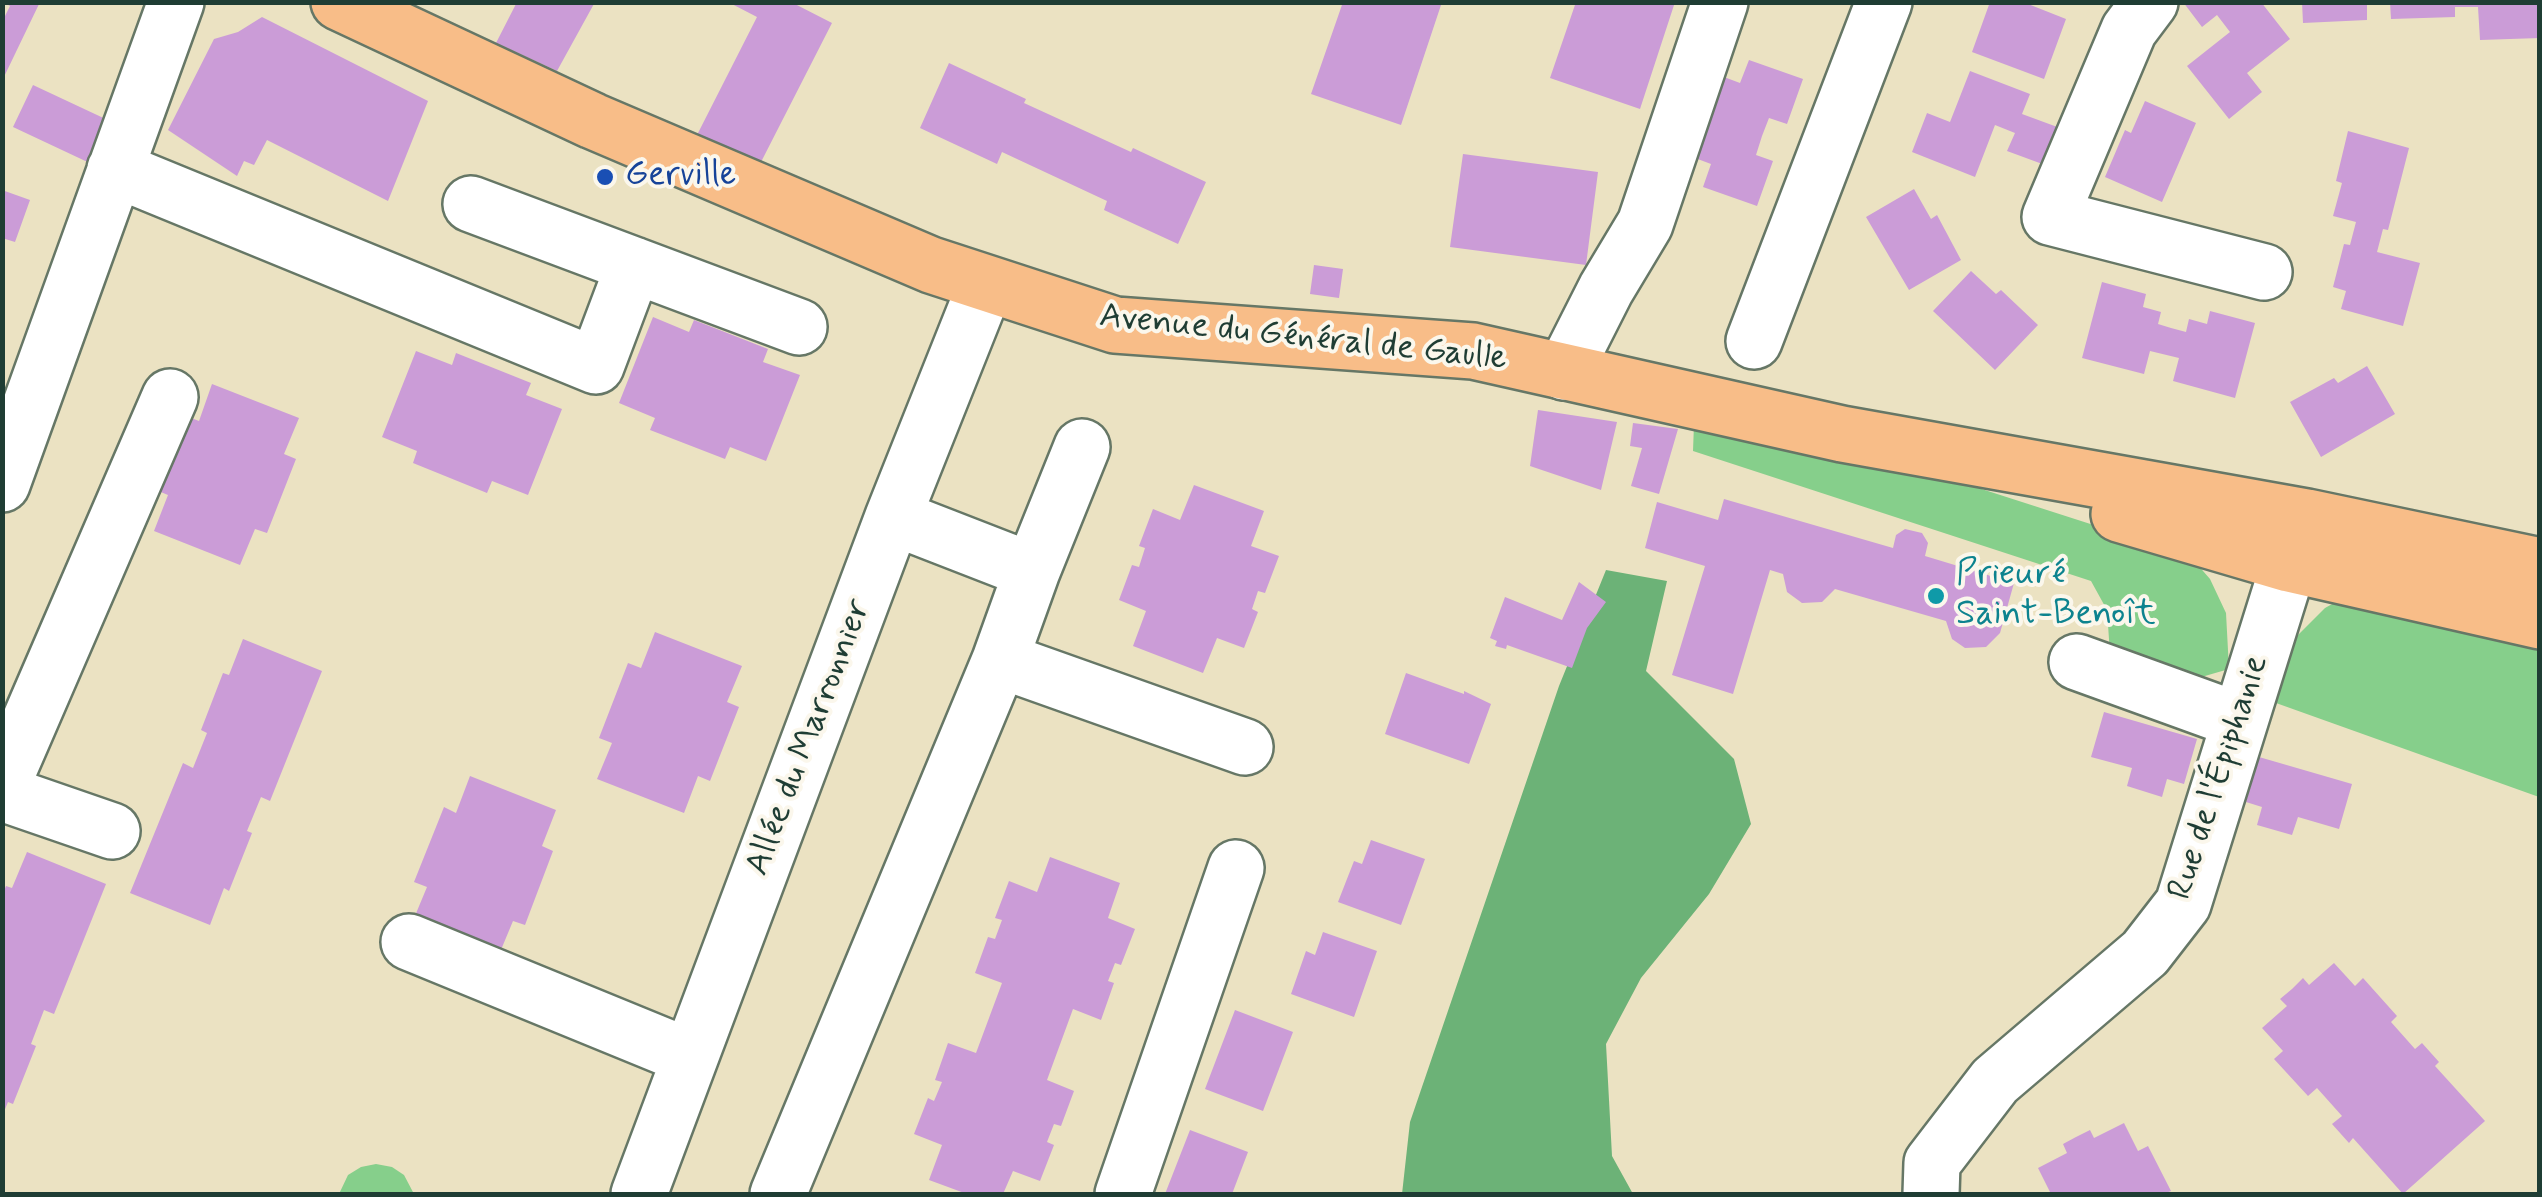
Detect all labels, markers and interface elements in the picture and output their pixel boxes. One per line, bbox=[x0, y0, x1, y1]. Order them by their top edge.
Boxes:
place label: Gerville bbox=[625, 156, 736, 198]
marker: Gerville bbox=[594, 166, 616, 188]
street label: Avenue du Général de Gaulle bbox=[1097, 297, 1509, 381]
place label: Prieuré Saint-Benoît bbox=[1956, 555, 2156, 637]
marker: Prieuré Saint-Benoît bbox=[1925, 585, 1947, 607]
street label: Allée du Marronnier bbox=[738, 594, 882, 882]
street label: Rue de l'Épiphanie bbox=[2161, 650, 2279, 906]

